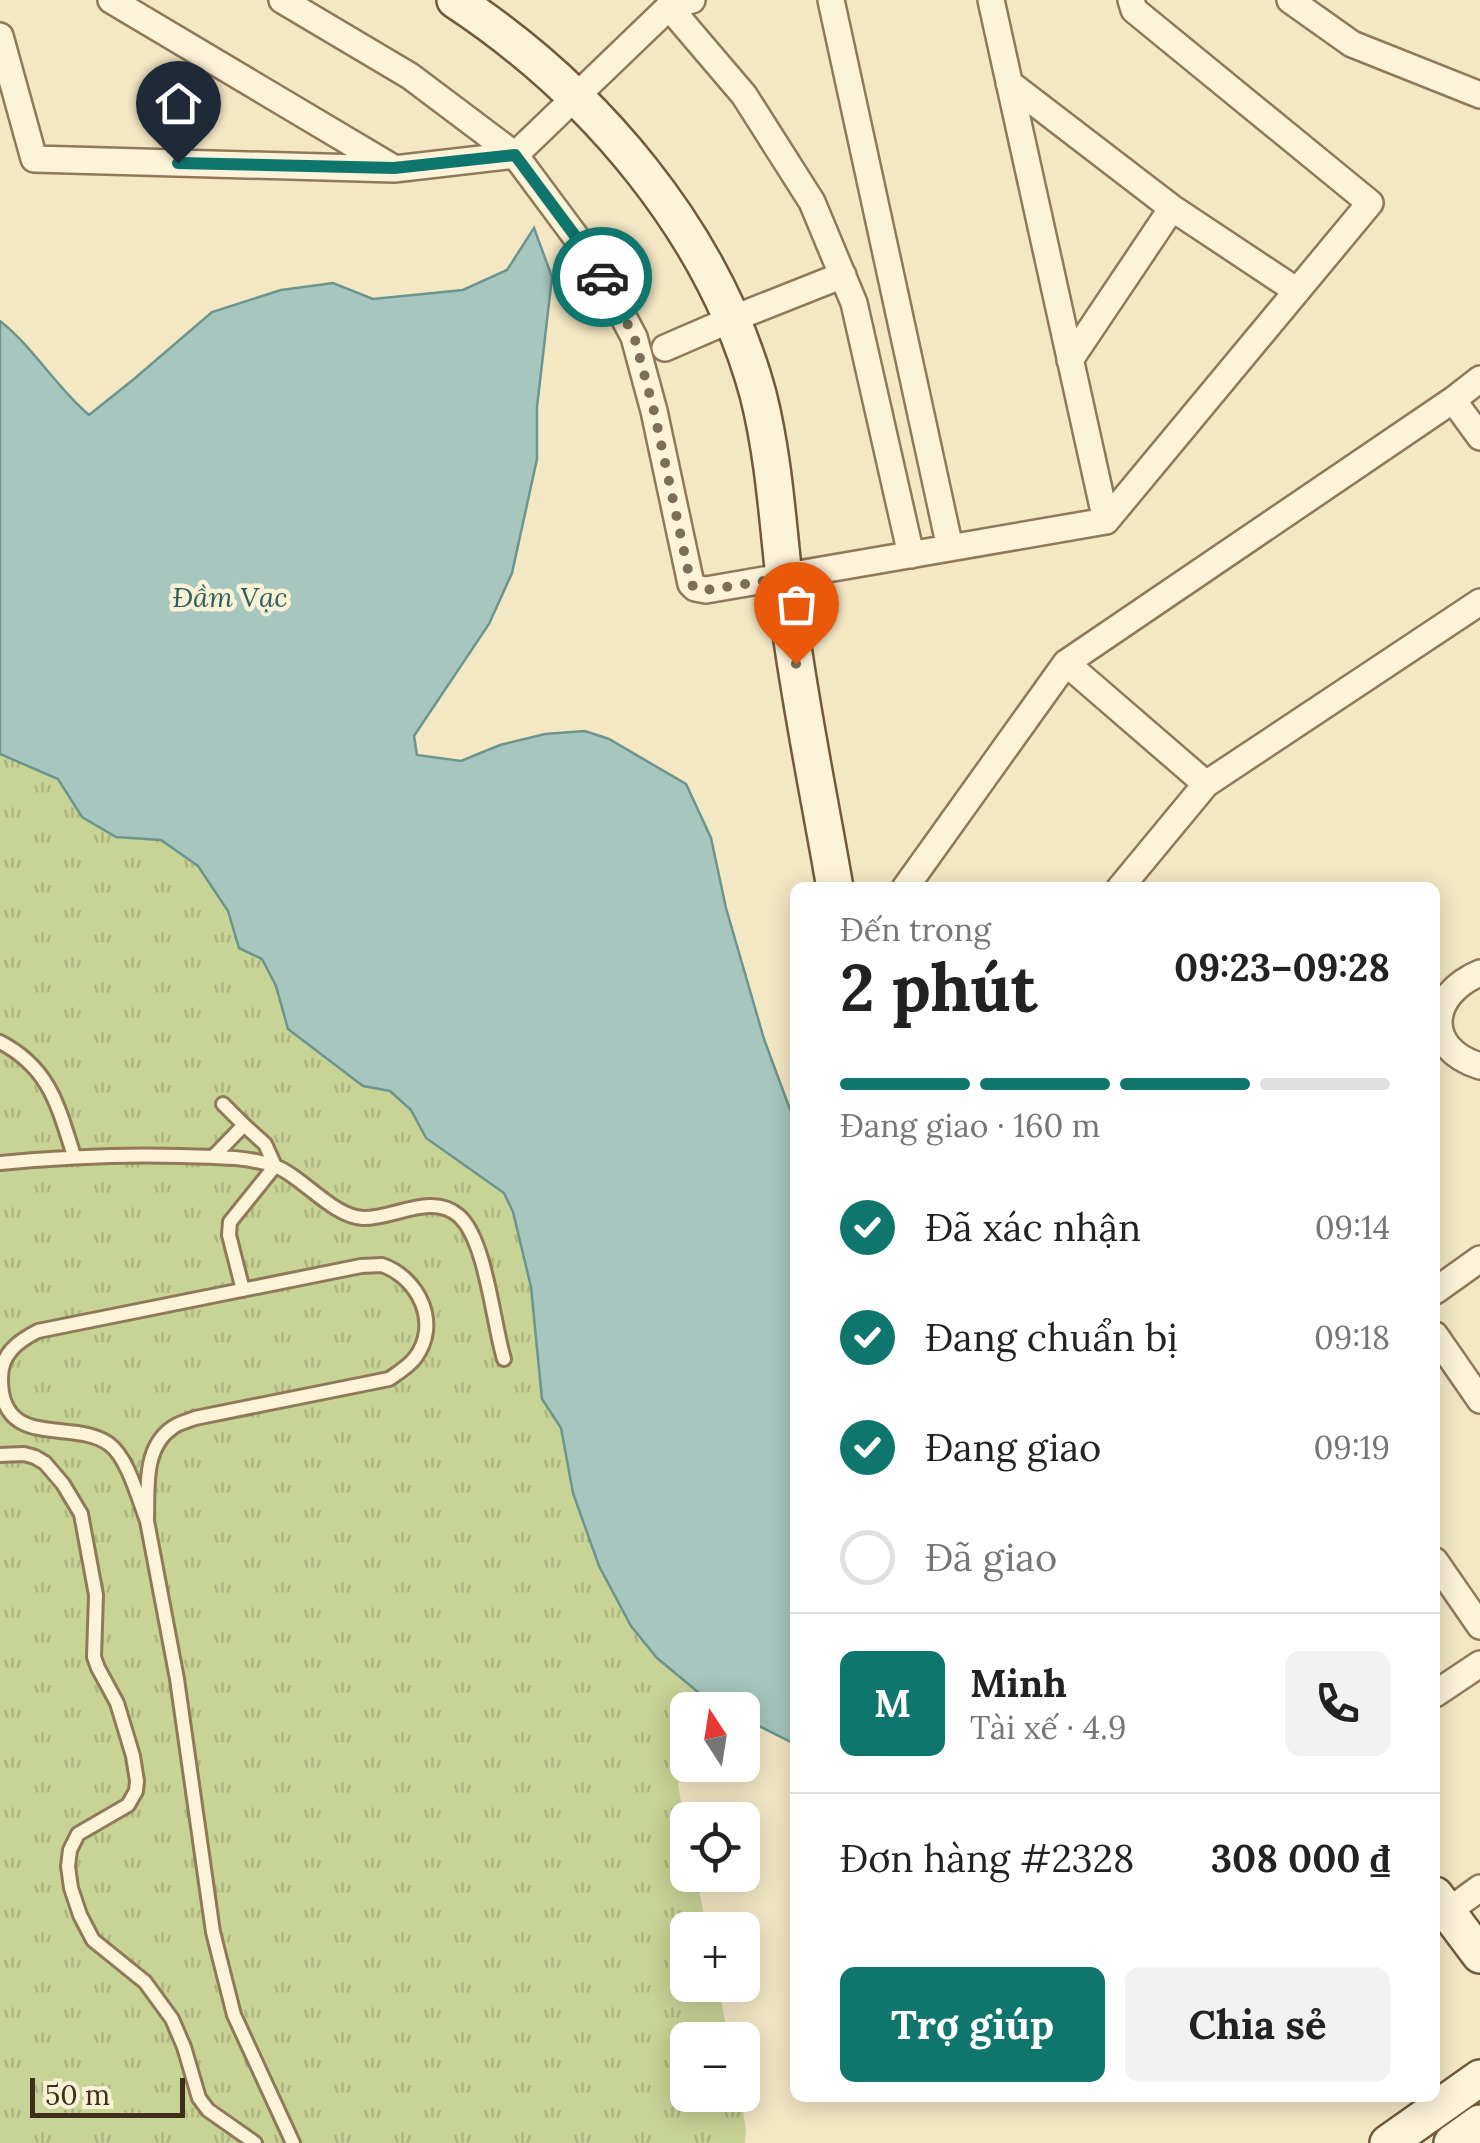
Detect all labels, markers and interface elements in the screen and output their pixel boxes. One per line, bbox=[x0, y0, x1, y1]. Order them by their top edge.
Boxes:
pin bbox=[136, 61, 221, 164]
icon: home bbox=[151, 76, 206, 131]
courier bbox=[552, 227, 652, 327]
icon: car bbox=[575, 250, 630, 305]
pin bbox=[754, 562, 839, 665]
icon: bag bbox=[769, 577, 824, 632]
water label: Đầm Vạc bbox=[172, 579, 288, 615]
text: Đến trong bbox=[840, 909, 991, 950]
text: 09:23–09:28 bbox=[1174, 943, 1390, 991]
text: 2 phút bbox=[840, 946, 1037, 1029]
text: Đang giao · 160 m bbox=[840, 1105, 1100, 1146]
icon: check bbox=[840, 1200, 895, 1255]
text: Đã xác nhận bbox=[925, 1203, 1141, 1251]
text: 09:14 bbox=[1315, 1207, 1390, 1248]
icon: check bbox=[840, 1310, 895, 1365]
text: Đang chuẩn bị bbox=[925, 1313, 1178, 1361]
text: 09:18 bbox=[1314, 1317, 1390, 1358]
icon: check bbox=[840, 1420, 895, 1475]
text: Đang giao bbox=[925, 1423, 1101, 1471]
text: 09:19 bbox=[1313, 1427, 1390, 1468]
text: Đã giao bbox=[925, 1533, 1057, 1581]
button: phone bbox=[1285, 1651, 1390, 1756]
text: Minh bbox=[970, 1659, 1067, 1707]
text: M bbox=[874, 1679, 911, 1727]
north arrow bbox=[670, 1692, 760, 1782]
map controls bbox=[670, 1692, 760, 2112]
text: Tài xế · 4.9 bbox=[970, 1707, 1126, 1748]
button: locate bbox=[670, 1802, 760, 1892]
text: Đơn hàng #2328 bbox=[840, 1834, 1134, 1882]
text: 308 000 ₫ bbox=[1211, 1834, 1390, 1882]
button: + bbox=[670, 1912, 760, 2002]
button: Trợ giúp bbox=[840, 1967, 1105, 2082]
button: Chia sẻ bbox=[1125, 1967, 1390, 2082]
button: − bbox=[670, 2022, 760, 2112]
scale bar bbox=[30, 2073, 185, 2118]
text: 50 m bbox=[45, 2077, 110, 2113]

